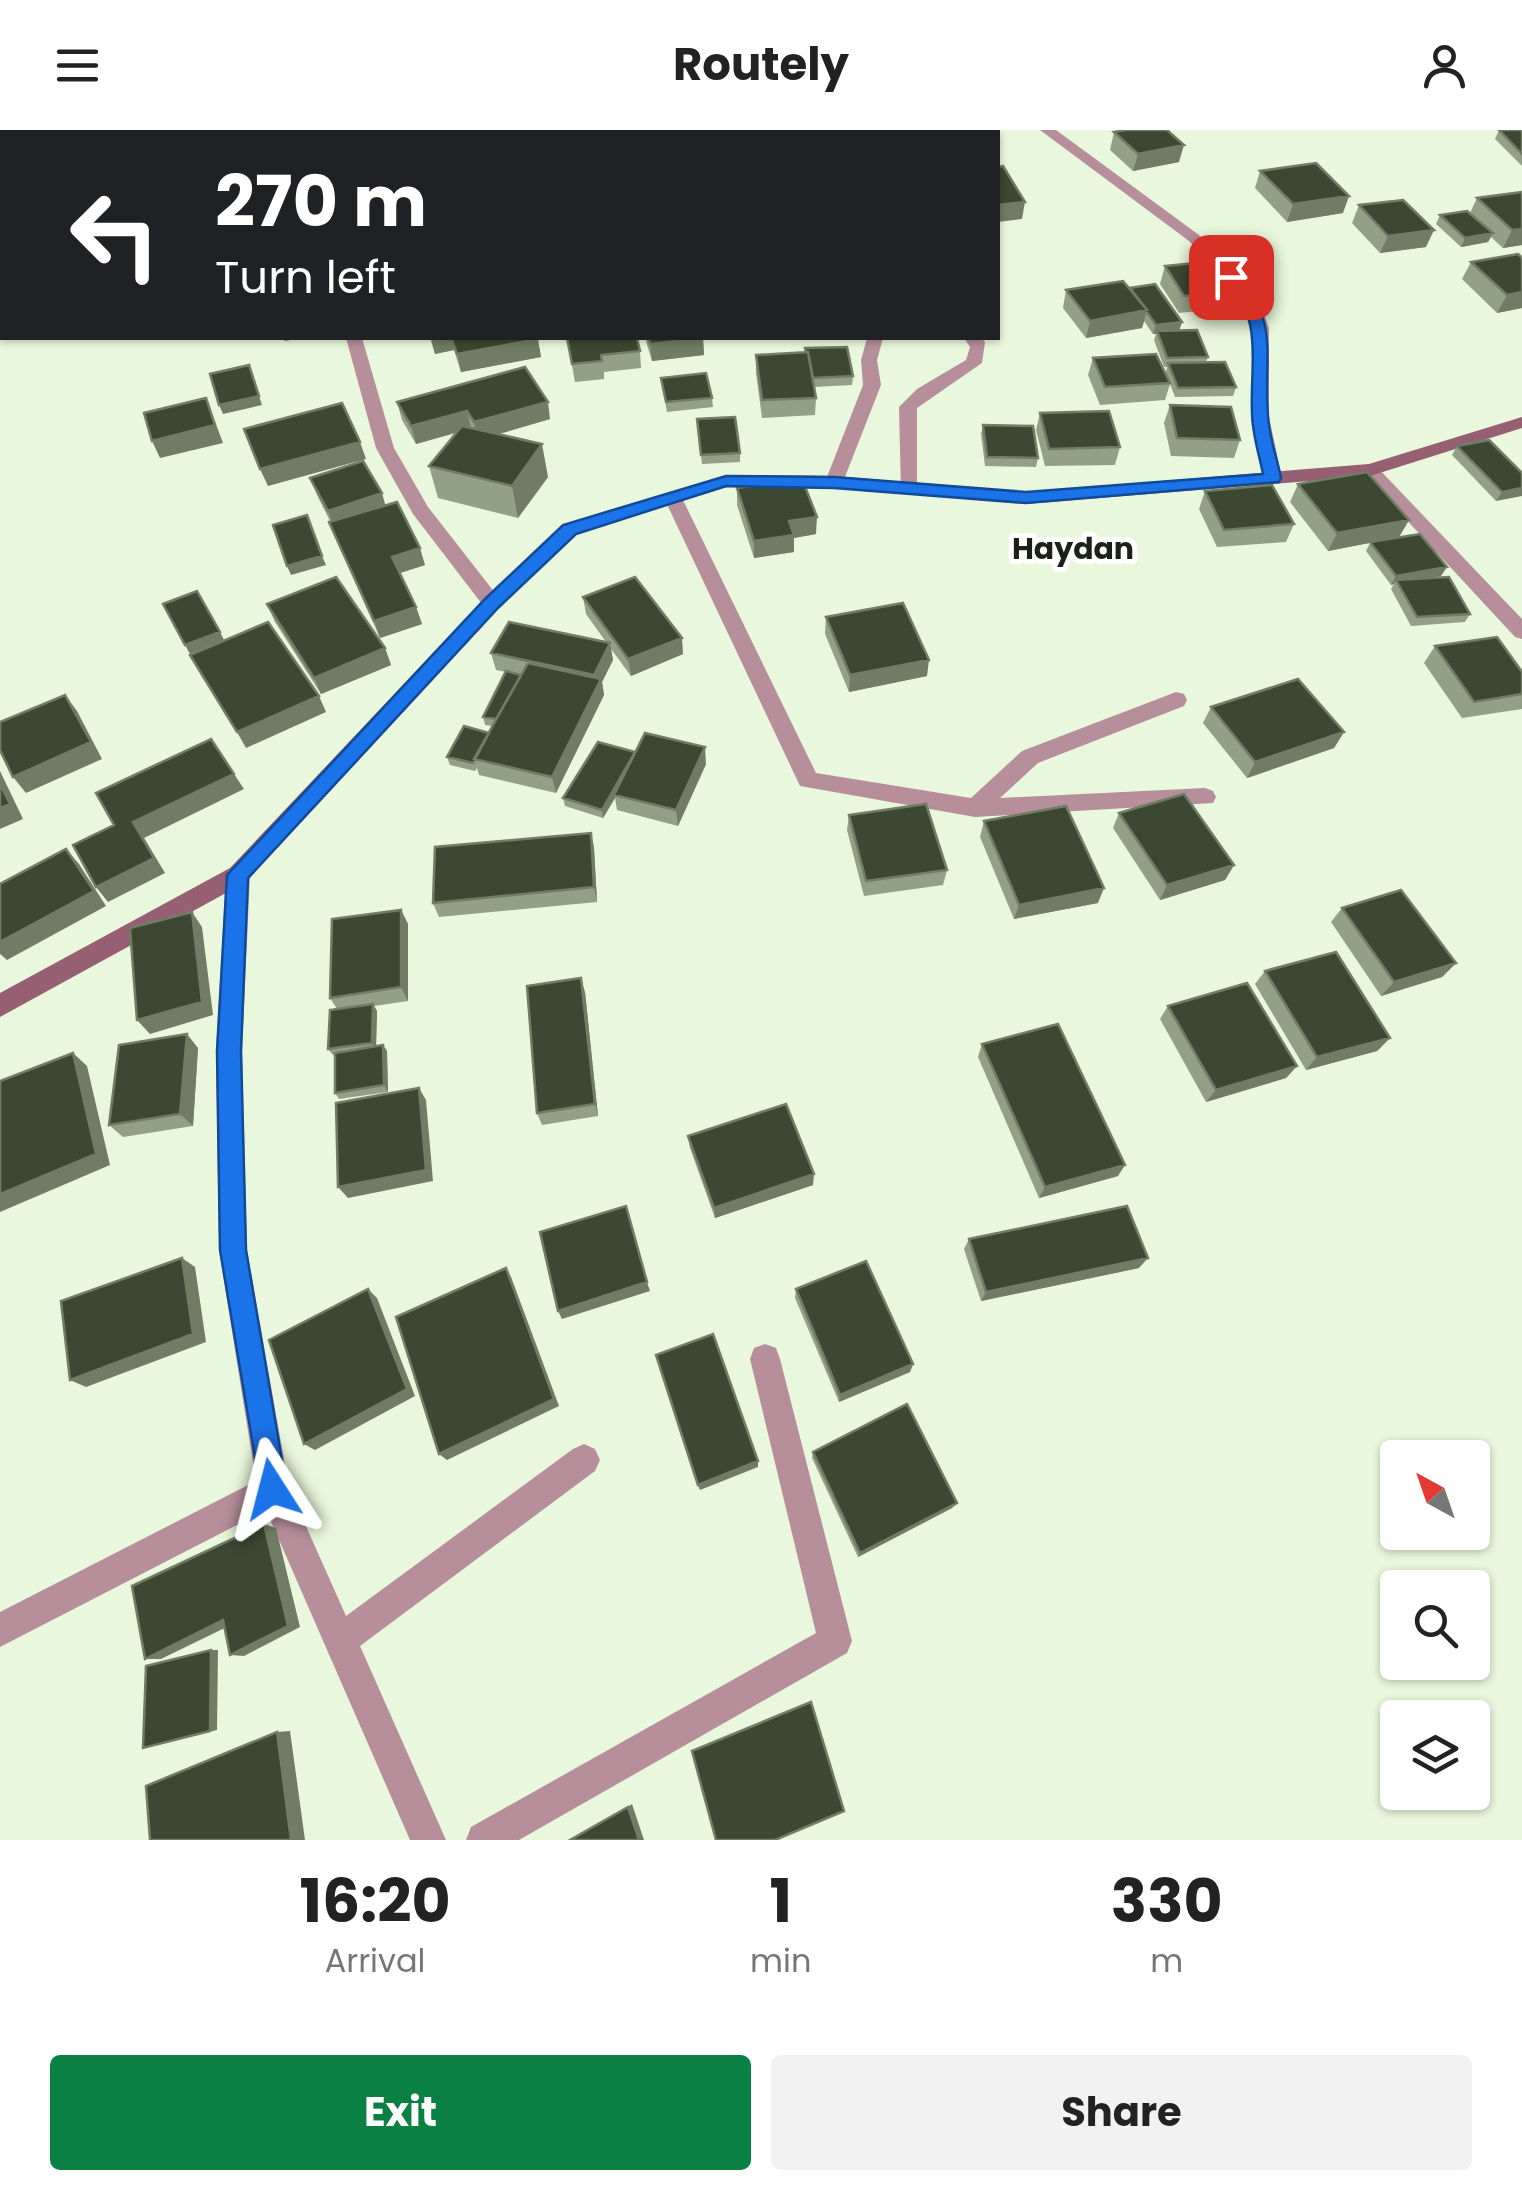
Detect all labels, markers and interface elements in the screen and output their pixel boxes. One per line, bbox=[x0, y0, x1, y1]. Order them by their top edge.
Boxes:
text: Routely bbox=[673, 33, 849, 96]
icon: menu bbox=[50, 38, 105, 93]
icon: person bbox=[1417, 38, 1472, 93]
text: 270 m bbox=[215, 152, 427, 251]
icon: left bbox=[50, 170, 180, 300]
pin bbox=[1189, 235, 1274, 320]
text: Turn left bbox=[215, 246, 396, 309]
icon: arrive bbox=[1204, 250, 1259, 305]
district label: Haydan bbox=[1012, 527, 1134, 570]
position arrow bbox=[220, 1437, 324, 1541]
north arrow bbox=[1380, 1440, 1490, 1550]
map controls bbox=[1380, 1440, 1490, 1810]
button: search bbox=[1380, 1570, 1490, 1680]
button: layers bbox=[1380, 1700, 1490, 1810]
text: 16:20 bbox=[299, 1859, 451, 1943]
text: 1 bbox=[769, 1859, 792, 1943]
text: 330 bbox=[1111, 1859, 1223, 1943]
text: Arrival bbox=[325, 1938, 425, 1983]
text: min bbox=[750, 1938, 811, 1983]
text: m bbox=[1150, 1938, 1183, 1983]
button: Exit bbox=[50, 2055, 751, 2170]
button: Share bbox=[771, 2055, 1472, 2170]

